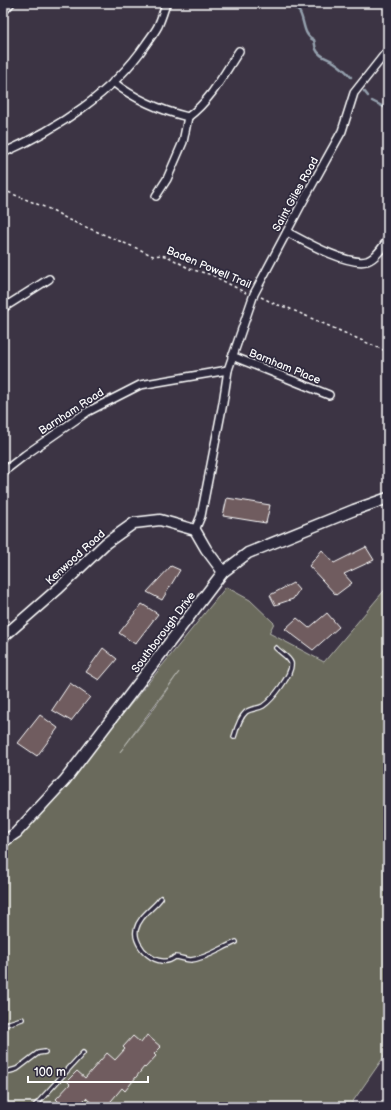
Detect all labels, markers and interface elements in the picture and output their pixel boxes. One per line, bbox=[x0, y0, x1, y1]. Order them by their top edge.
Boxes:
street label: Saint Giles Road bbox=[270, 155, 321, 234]
street label: Baden Powell Trail bbox=[164, 244, 253, 291]
street label: Barnham Place bbox=[247, 346, 323, 387]
street label: Barnham Road bbox=[36, 386, 106, 437]
street label: Kenwood Road bbox=[43, 527, 108, 587]
street label: Southborough Drive bbox=[129, 589, 198, 675]
scale bar bbox=[28, 1058, 148, 1084]
text: 100 m bbox=[34, 1065, 66, 1080]

